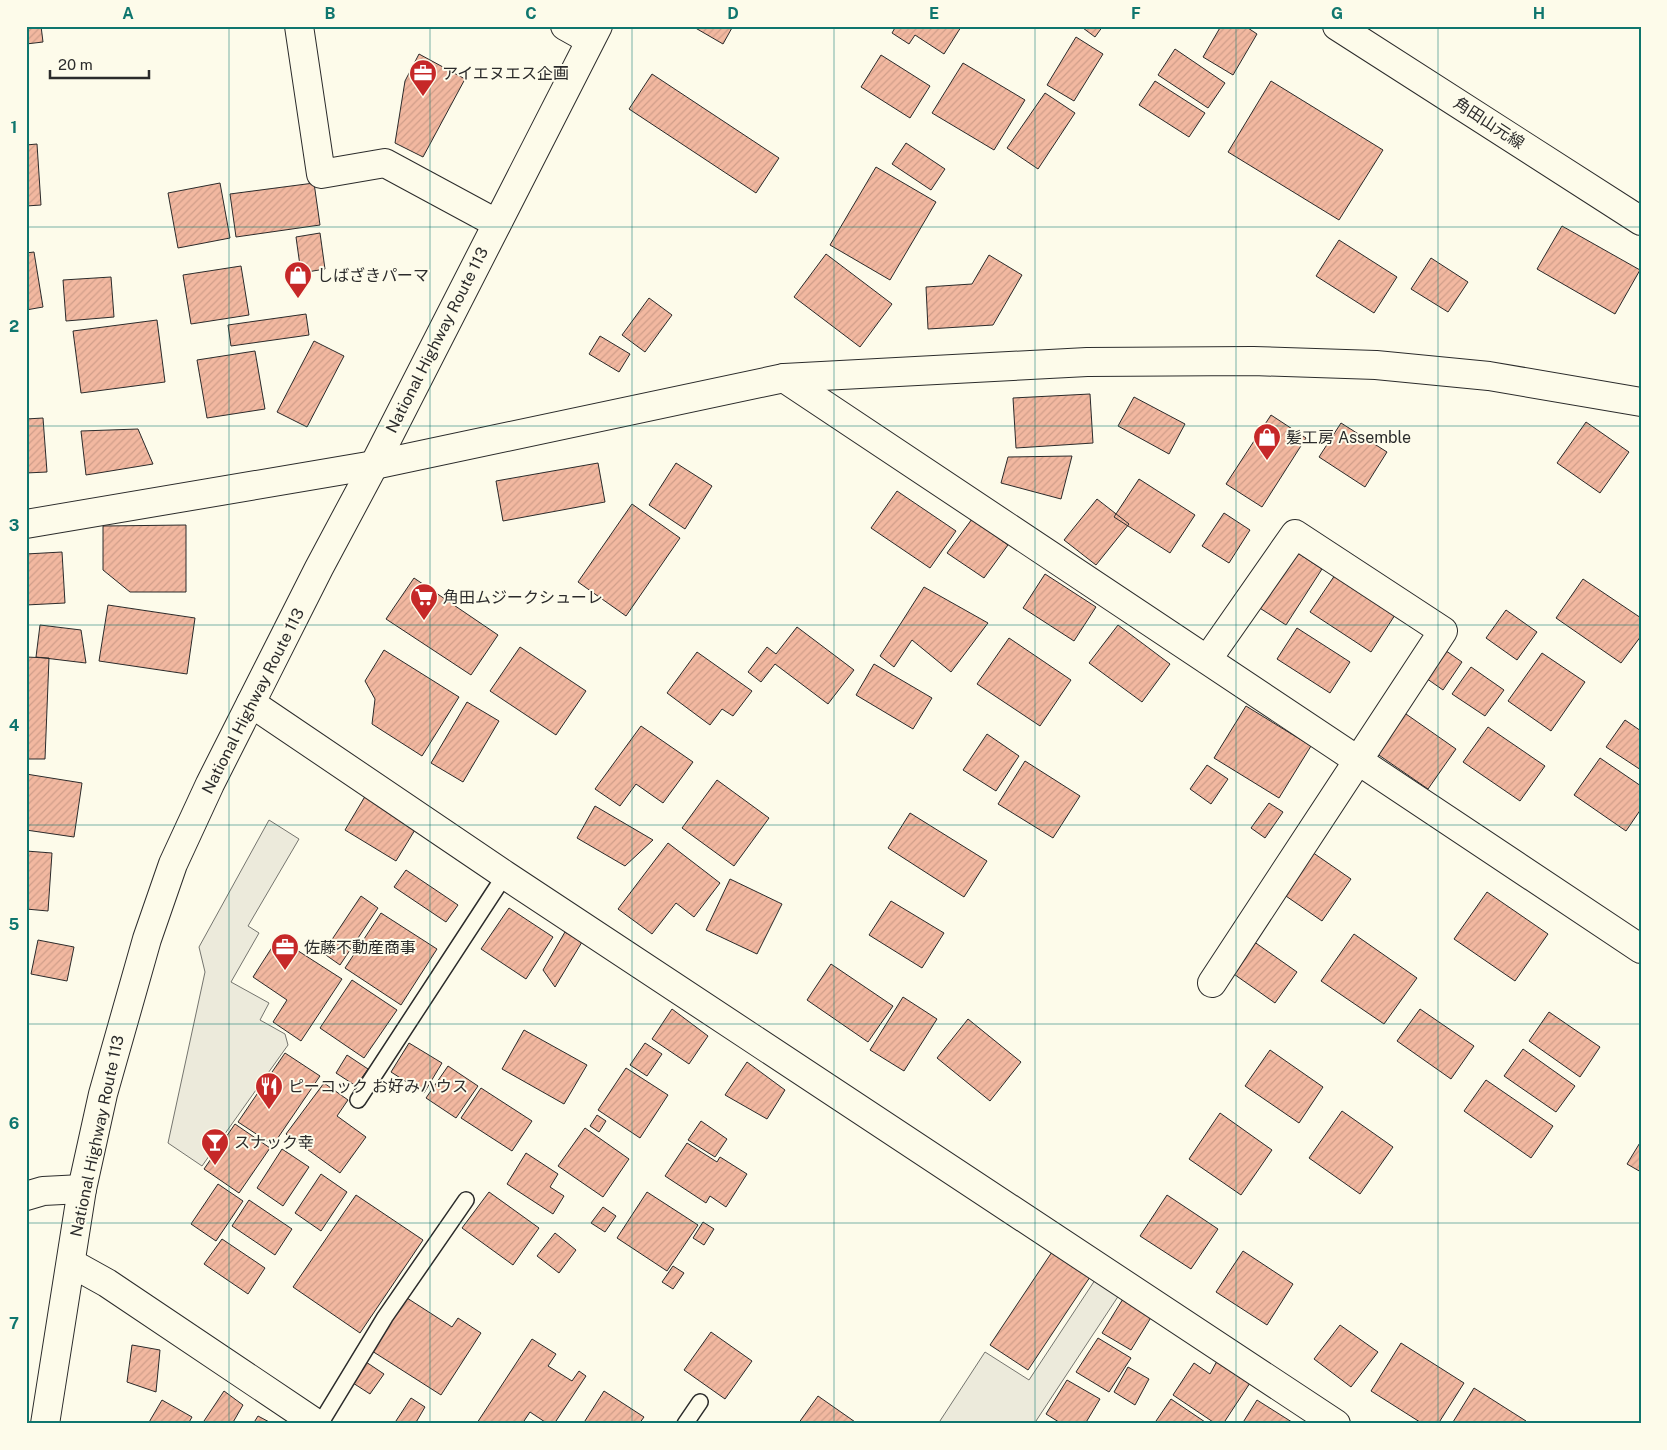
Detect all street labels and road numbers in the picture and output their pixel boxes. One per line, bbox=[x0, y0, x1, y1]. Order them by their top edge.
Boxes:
street label: 角田山元線 bbox=[1450, 93, 1528, 153]
street label: National Highway Route 113 bbox=[382, 244, 492, 436]
street label: National Highway Route 113 bbox=[198, 605, 308, 797]
street label: National Highway Route 113 bbox=[66, 1033, 128, 1239]

